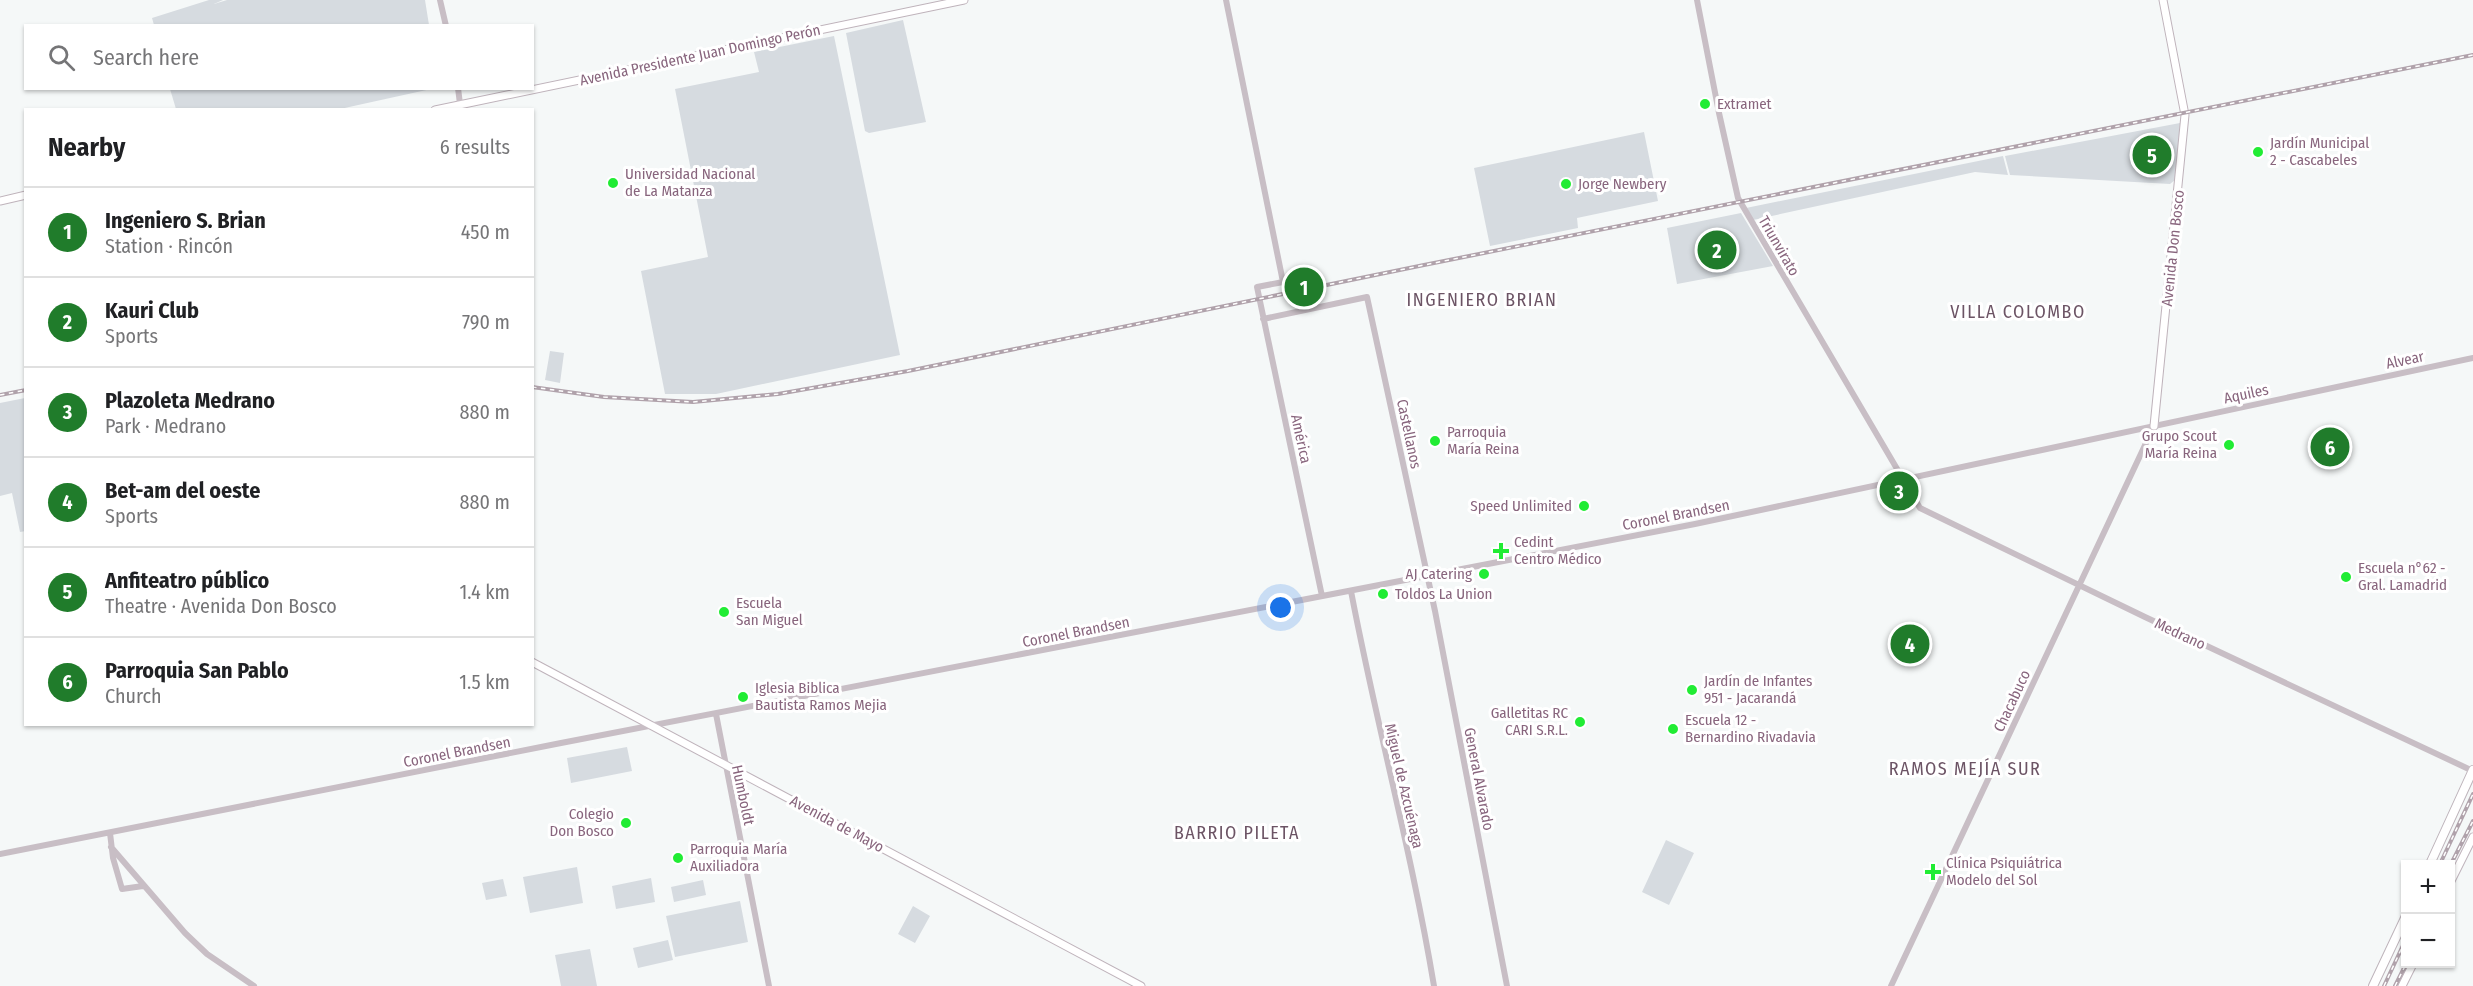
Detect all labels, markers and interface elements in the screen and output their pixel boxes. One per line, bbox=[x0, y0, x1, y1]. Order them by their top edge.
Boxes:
street label: Avenida Presidente Juan Domingo Perón bbox=[578, 21, 822, 89]
search box bbox=[24, 24, 534, 90]
icon: search bbox=[45, 41, 78, 74]
text: Search here bbox=[93, 44, 199, 71]
place label: Extramet bbox=[1717, 95, 1772, 113]
marker: Extramet bbox=[1698, 97, 1712, 111]
text: Nearby bbox=[48, 132, 125, 163]
pin: 5 bbox=[2132, 132, 2172, 178]
place label: Jardín Municipal 2 - Cascabeles bbox=[2270, 134, 2369, 169]
text: 6 results bbox=[440, 135, 510, 159]
marker: Jardín Municipal 2 - Cascabeles bbox=[2251, 145, 2265, 159]
place label: Universidad Nacional de La Matanza bbox=[625, 165, 755, 200]
place label: Jorge Newbery bbox=[1578, 175, 1667, 193]
marker: Universidad Nacional de La Matanza bbox=[606, 176, 620, 190]
marker: Jorge Newbery bbox=[1559, 177, 1573, 191]
street label: Avenida Don Bosco bbox=[2158, 189, 2188, 307]
text: Ingeniero S. Brian bbox=[105, 207, 266, 234]
street label: Triunvirato bbox=[1755, 213, 1803, 279]
text: 1 bbox=[63, 220, 72, 244]
text: 450 m bbox=[461, 220, 510, 244]
pin: 2 bbox=[1698, 228, 1736, 272]
text: Station · Rincón bbox=[105, 234, 233, 258]
pin: 1 bbox=[1284, 264, 1324, 310]
district label: INGENIERO BRIAN bbox=[1407, 289, 1557, 311]
text: Kauri Club bbox=[105, 297, 199, 324]
district label: VILLA COLOMBO bbox=[1950, 301, 2086, 323]
text: 2 bbox=[63, 310, 72, 334]
text: 790 m bbox=[462, 310, 510, 334]
text: Sports bbox=[105, 324, 158, 348]
street label: Alvear bbox=[2384, 347, 2426, 373]
street label: Aquiles bbox=[2222, 380, 2270, 408]
text: Plazoleta Medrano bbox=[105, 387, 275, 414]
street label: Castellanos bbox=[1393, 398, 1425, 470]
text: 3 bbox=[63, 400, 72, 424]
text: 880 m bbox=[460, 400, 510, 424]
street label: América bbox=[1287, 413, 1315, 465]
text: Park · Medrano bbox=[105, 414, 226, 438]
place label: Parroquia María Reina bbox=[1447, 423, 1519, 458]
pin: 6 bbox=[2310, 424, 2350, 470]
place label: Grupo Scout María Reina bbox=[2142, 427, 2217, 462]
marker: Parroquia María Reina bbox=[1428, 434, 1442, 448]
marker: Grupo Scout María Reina bbox=[2222, 438, 2236, 452]
pin: 3 bbox=[1880, 468, 1918, 514]
text: Bet-am del oeste bbox=[105, 477, 260, 504]
text: 4 bbox=[62, 490, 73, 514]
text: 880 m bbox=[460, 490, 510, 514]
street label: Coronel Brandsen bbox=[1621, 496, 1731, 534]
place label: Speed Unlimited bbox=[1470, 497, 1572, 515]
marker: Speed Unlimited bbox=[1577, 499, 1591, 513]
text: Sports bbox=[105, 504, 158, 528]
place label: Cedint Centro Médico bbox=[1514, 533, 1602, 568]
marker: Cedint Centro Médico bbox=[1492, 542, 1510, 560]
place label: Escuela n°62 - Gral. Lamadrid bbox=[2358, 559, 2447, 594]
place label: AJ Catering bbox=[1406, 565, 1472, 583]
text: Anfiteatro público bbox=[105, 567, 269, 594]
marker: AJ Catering bbox=[1477, 567, 1491, 581]
marker: Escuela n°62 - Gral. Lamadrid bbox=[2339, 570, 2353, 584]
text: 5 bbox=[63, 580, 72, 604]
text: 1.4 km bbox=[460, 580, 510, 604]
place label: Toldos La Union bbox=[1395, 585, 1492, 603]
marker: Toldos La Union bbox=[1376, 587, 1390, 601]
your location bbox=[1266, 593, 1295, 622]
text: Theatre · Avenida Don Bosco bbox=[105, 594, 337, 618]
place label: Escuela San Miguel bbox=[736, 594, 803, 629]
marker: Escuela San Miguel bbox=[717, 605, 731, 619]
street label: Coronel Brandsen bbox=[1021, 613, 1131, 651]
street label: Medrano bbox=[2152, 614, 2208, 654]
pin: 4 bbox=[1890, 622, 1930, 666]
text: Parroquia San Pablo bbox=[105, 657, 289, 684]
street label: Chacabuco bbox=[1990, 667, 2034, 735]
text: 6 bbox=[62, 670, 73, 694]
text: 1.5 km bbox=[459, 670, 510, 694]
place label: Jardín de Infantes 951 - Jacarandá bbox=[1704, 672, 1813, 707]
place label: Iglesia Biblica Bautista Ramos Mejia bbox=[755, 679, 887, 714]
marker: Jardín de Infantes 951 - Jacarandá bbox=[1685, 683, 1699, 697]
text: Church bbox=[105, 684, 161, 708]
marker: Iglesia Biblica Bautista Ramos Mejia bbox=[736, 690, 750, 704]
place label: Galletitas RC CARI S.R.L. bbox=[1491, 704, 1568, 739]
place label: Escuela 12 - Bernardino Rivadavia bbox=[1685, 711, 1816, 746]
marker: Galletitas RC CARI S.R.L. bbox=[1573, 715, 1587, 729]
street label: Miguel de Azcuénaga bbox=[1381, 722, 1427, 850]
marker: Escuela 12 - Bernardino Rivadavia bbox=[1666, 722, 1680, 736]
street label: General Alvarado bbox=[1460, 726, 1498, 832]
street label: Coronel Brandsen bbox=[402, 733, 512, 771]
district label: RAMOS MEJÍA SUR bbox=[1889, 757, 2041, 780]
street label: Humboldt bbox=[728, 763, 758, 827]
street label: Avenida de Mayo bbox=[787, 792, 887, 856]
place label: Colegio Don Bosco bbox=[549, 805, 614, 840]
marker: Colegio Don Bosco bbox=[619, 816, 633, 830]
district label: BARRIO PILETA bbox=[1174, 822, 1300, 844]
place label: Parroquia María Auxiliadora bbox=[690, 840, 787, 875]
marker: Parroquia María Auxiliadora bbox=[671, 851, 685, 865]
place label: Clínica Psiquiátrica Modelo del Sol bbox=[1946, 854, 2062, 889]
map controls bbox=[2401, 860, 2455, 968]
button: + bbox=[2401, 860, 2455, 914]
marker: Clínica Psiquiátrica Modelo del Sol bbox=[1924, 863, 1942, 881]
button: − bbox=[2401, 914, 2455, 968]

